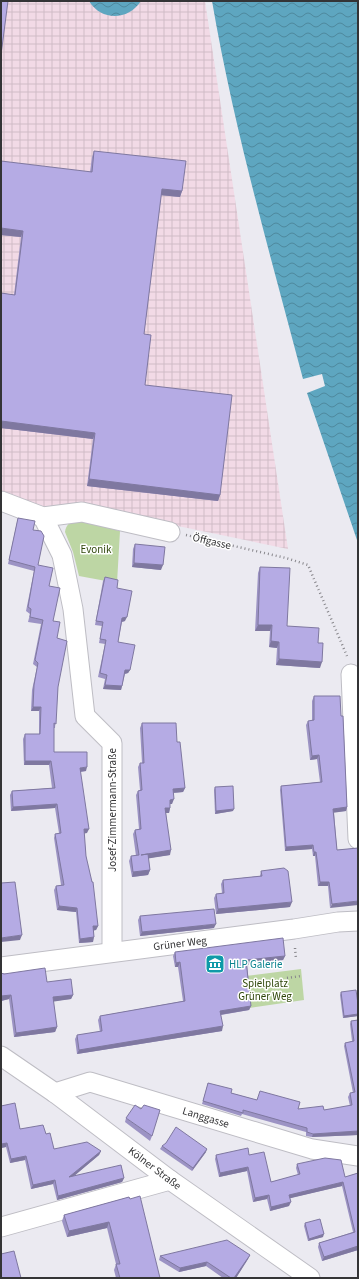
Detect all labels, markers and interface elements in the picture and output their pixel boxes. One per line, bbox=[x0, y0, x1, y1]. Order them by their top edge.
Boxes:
street label: Öffgasse bbox=[191, 530, 233, 553]
park label: Evonik bbox=[81, 542, 112, 557]
street label: Josef-Zimmermann-Straße bbox=[105, 748, 120, 872]
street label: Grüner Weg bbox=[153, 933, 208, 954]
museum icon: HLP Galerie bbox=[204, 953, 226, 975]
place label: HLP Galerie bbox=[229, 957, 283, 972]
park label: Spielplatz Grüner Weg bbox=[238, 976, 292, 1004]
street label: Langgasse bbox=[181, 1103, 232, 1132]
street label: Kölner Straße bbox=[125, 1144, 185, 1194]

